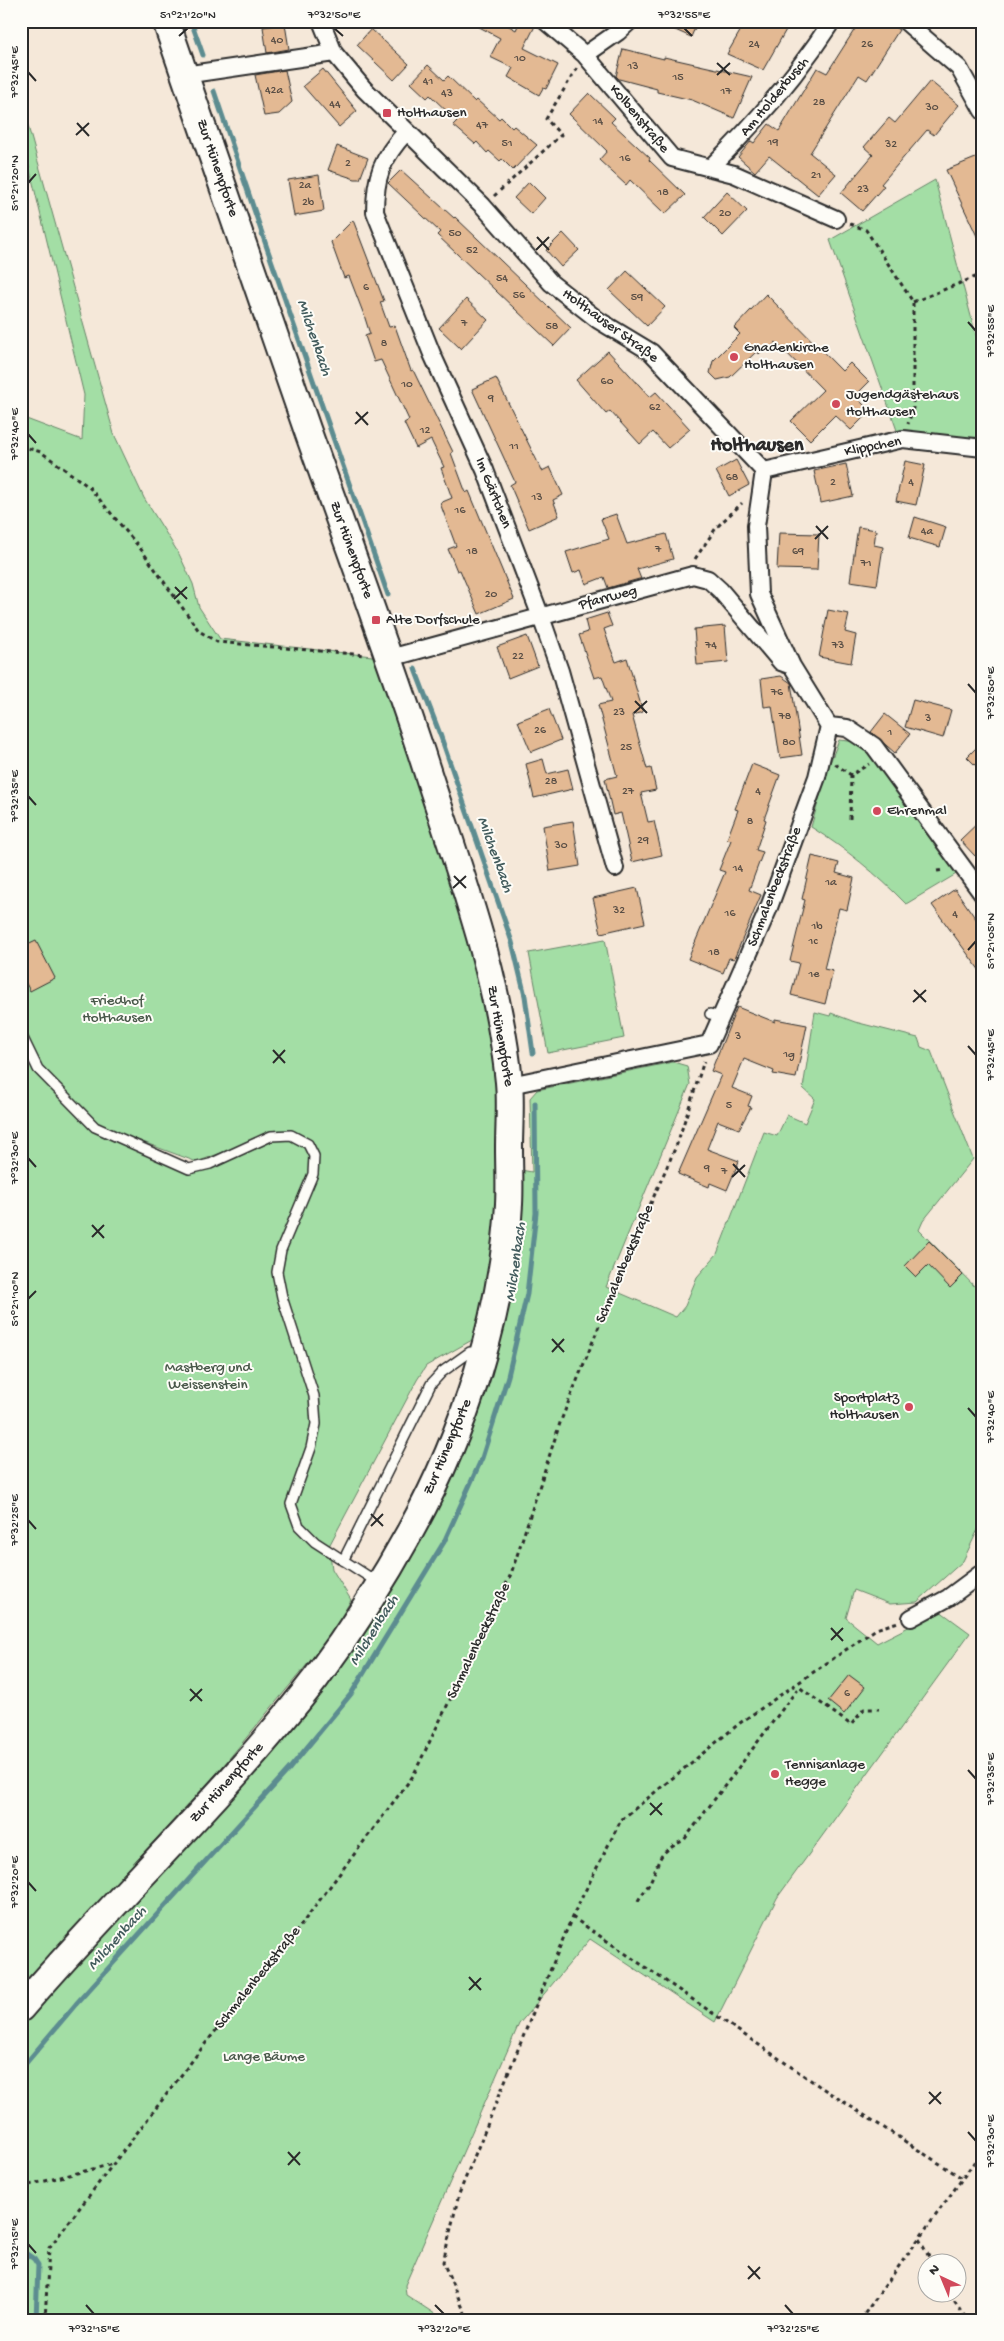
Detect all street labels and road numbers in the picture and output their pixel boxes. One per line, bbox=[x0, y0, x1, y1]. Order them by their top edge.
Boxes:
street label: Am Holderbusch bbox=[737, 54, 813, 140]
street label: Kolbenstraße bbox=[605, 81, 673, 157]
street label: Zur Hünenpforte bbox=[192, 117, 242, 219]
street label: Holthauser Straße bbox=[558, 285, 662, 367]
street label: Klippchen bbox=[843, 433, 903, 461]
street label: Im Gärtchen bbox=[471, 455, 515, 531]
street label: Zur Hünenpforte bbox=[325, 499, 377, 601]
street label: Pfarrweg bbox=[576, 582, 639, 615]
street label: Schmalenbeckstraße bbox=[744, 824, 806, 949]
street label: Zur Hünenpforte bbox=[482, 984, 518, 1088]
street label: Schmalenbeckstraße bbox=[592, 1202, 658, 1326]
street label: Zur Hünenpforte bbox=[420, 1396, 476, 1498]
street label: Schmalenbeckstraße bbox=[443, 1580, 515, 1702]
street label: Zur Hünenpforte bbox=[186, 1739, 268, 1827]
street label: Schmalenbeckstraße bbox=[211, 1923, 305, 2033]

